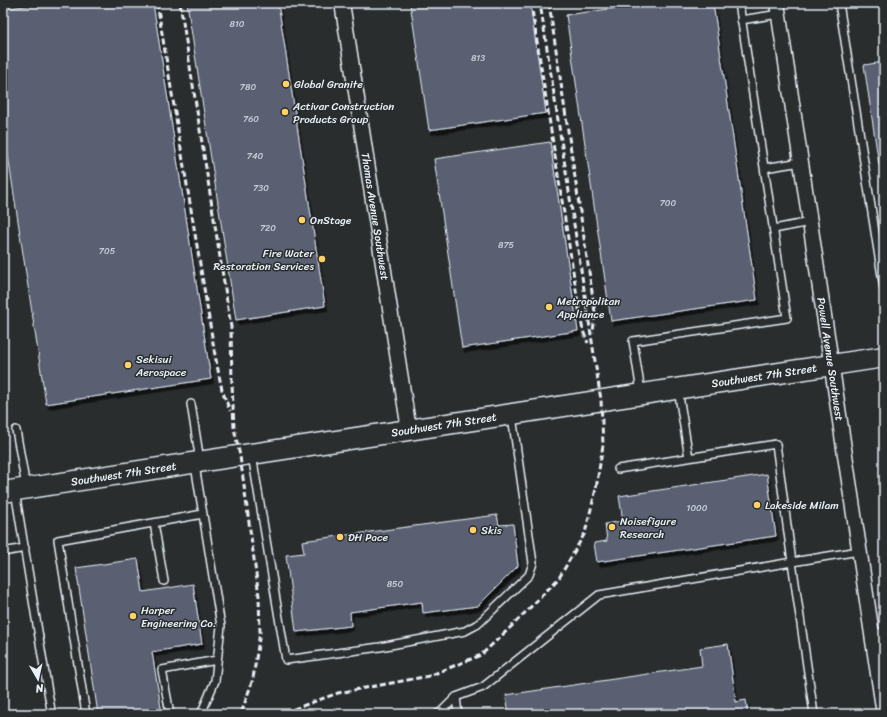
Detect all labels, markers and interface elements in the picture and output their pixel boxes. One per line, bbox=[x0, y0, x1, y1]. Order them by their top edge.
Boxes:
house number: 810 bbox=[230, 16, 245, 32]
house number: 813 bbox=[471, 50, 485, 66]
place label: Global Granite bbox=[294, 75, 363, 94]
house number: 780 bbox=[240, 79, 256, 95]
marker: Global Granite bbox=[281, 79, 291, 89]
place label: Activar Construction Products Group bbox=[292, 97, 394, 129]
marker: Activar Construction Products Group bbox=[280, 107, 290, 117]
house number: 760 bbox=[243, 111, 259, 127]
house number: 740 bbox=[247, 148, 264, 164]
street label: Thomas Avenue Southwest bbox=[356, 151, 395, 282]
house number: 730 bbox=[253, 180, 269, 196]
house number: 700 bbox=[660, 195, 677, 211]
place label: OnStage bbox=[310, 211, 352, 230]
marker: OnStage bbox=[297, 215, 307, 225]
house number: 720 bbox=[260, 220, 276, 236]
house number: 875 bbox=[498, 237, 515, 253]
house number: 705 bbox=[99, 243, 116, 259]
place label: Fire Water Restoration Services bbox=[213, 244, 314, 276]
marker: Fire Water Restoration Services bbox=[317, 254, 327, 264]
place label: Metropolitan Appliance bbox=[556, 292, 620, 324]
street label: Powell Avenue Southwest bbox=[812, 296, 849, 422]
marker: Metropolitan Appliance bbox=[544, 302, 554, 312]
place label: Sekisui Aerospace bbox=[135, 350, 187, 382]
street label: Southwest 7th Street bbox=[710, 358, 818, 393]
marker: Sekisui Aerospace bbox=[123, 360, 133, 370]
street label: Southwest 7th Street bbox=[390, 407, 498, 442]
street label: Southwest 7th Street bbox=[70, 456, 178, 491]
place label: Lakeside Milam bbox=[765, 496, 839, 515]
house number: 1000 bbox=[687, 500, 708, 516]
marker: Lakeside Milam bbox=[752, 500, 762, 510]
place label: Noisefigure Research bbox=[620, 512, 677, 544]
place label: Skis bbox=[481, 521, 503, 540]
marker: Noisefigure Research bbox=[607, 522, 617, 532]
marker: Skis bbox=[468, 525, 478, 535]
place label: DH Pace bbox=[348, 528, 389, 547]
marker: DH Pace bbox=[335, 532, 345, 542]
house number: 850 bbox=[387, 576, 404, 592]
place label: Harper Engineering Co. bbox=[141, 601, 216, 633]
marker: Harper Engineering Co. bbox=[128, 611, 138, 621]
north arrow bbox=[18, 659, 58, 699]
text: N bbox=[34, 678, 46, 698]

